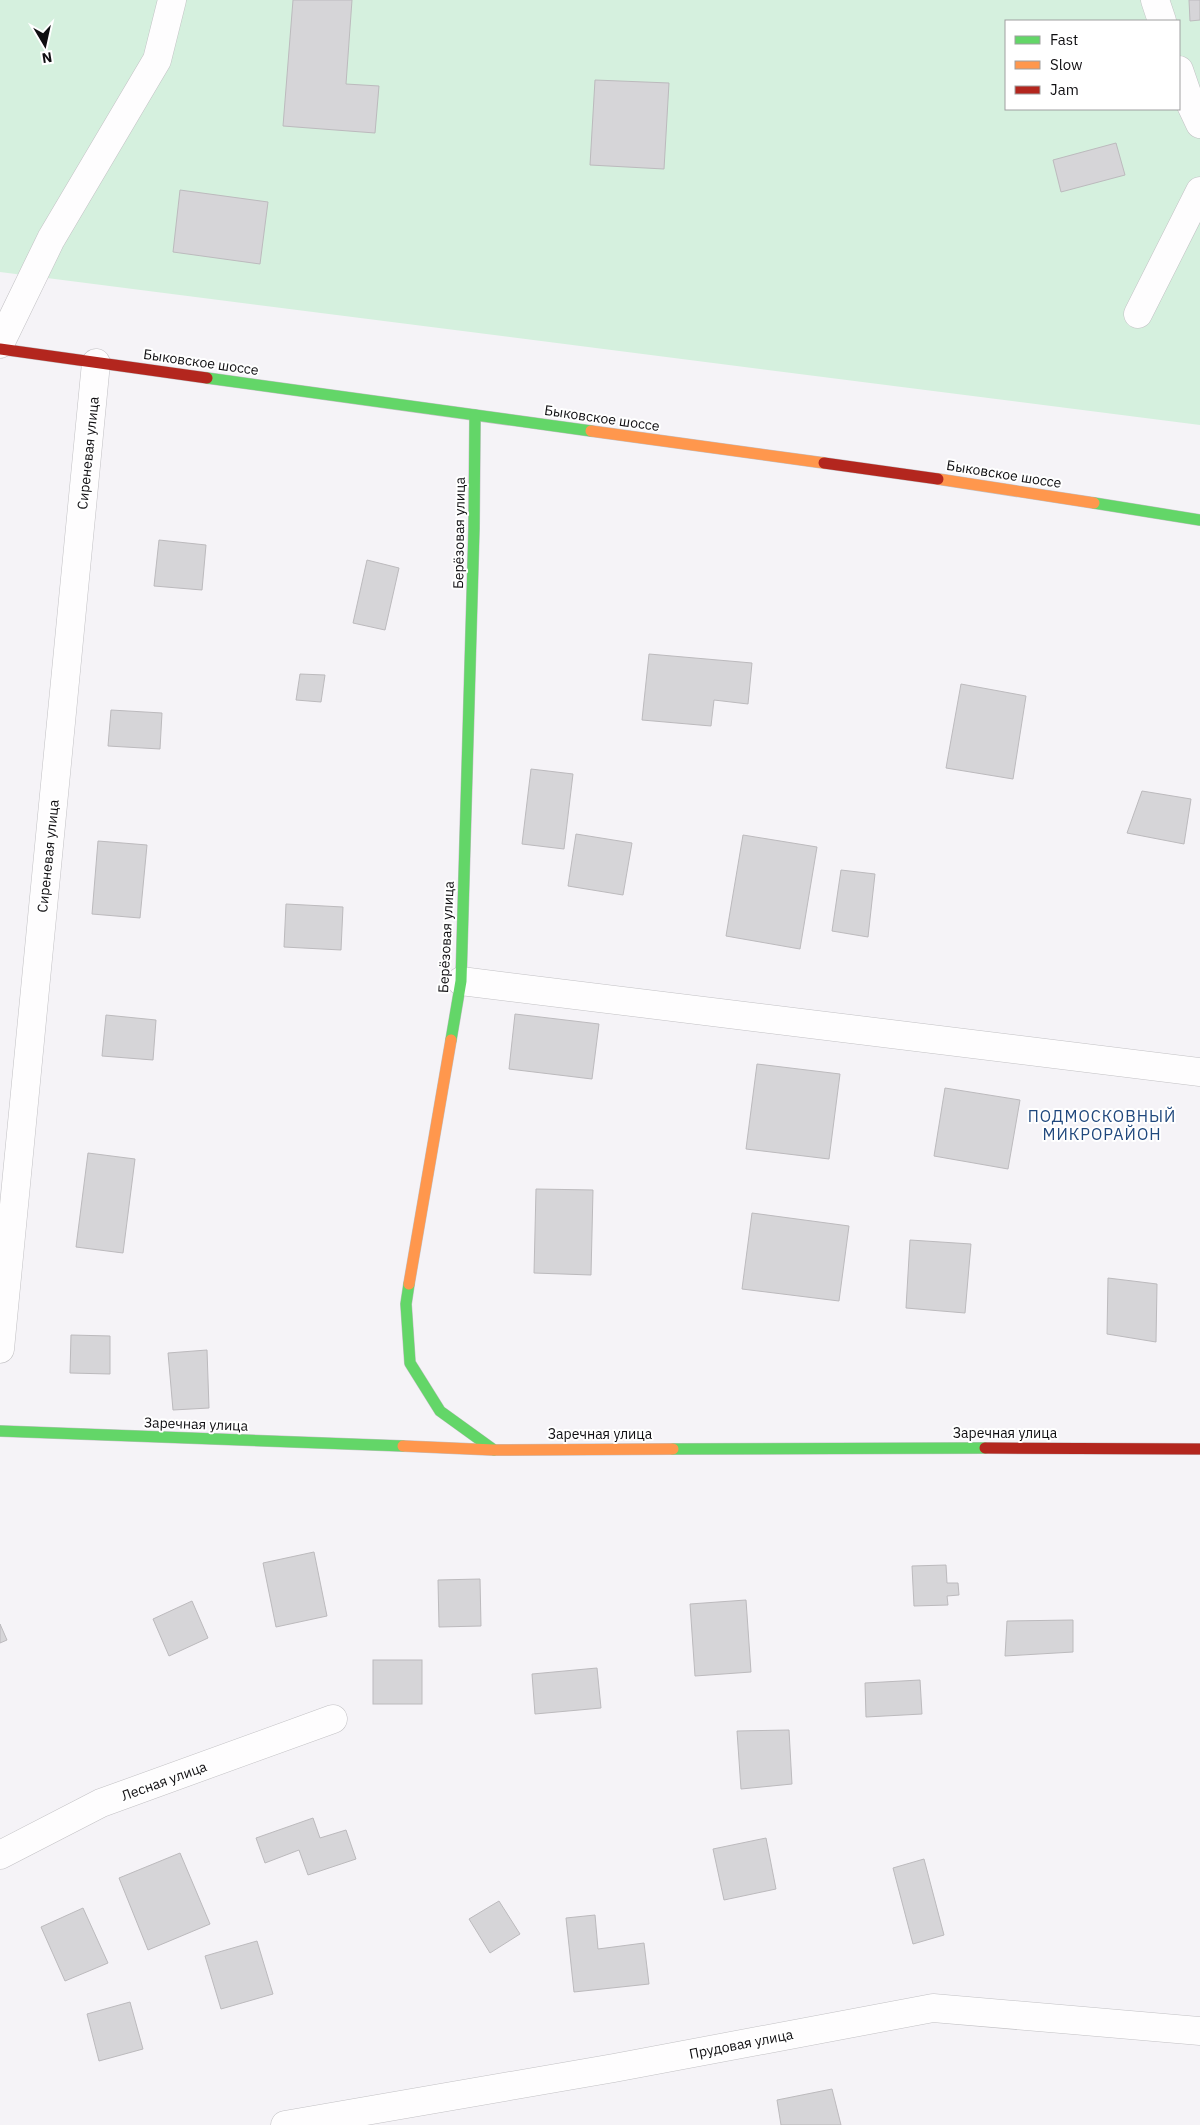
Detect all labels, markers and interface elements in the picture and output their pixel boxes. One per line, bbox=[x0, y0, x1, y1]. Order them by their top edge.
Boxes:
north arrow bbox=[20, 20, 70, 70]
legend bbox=[1005, 20, 1180, 110]
text: Fast bbox=[1050, 30, 1078, 49]
text: N bbox=[41, 48, 53, 68]
text: Slow bbox=[1050, 55, 1083, 74]
text: Jam bbox=[1050, 80, 1079, 99]
street label: Быковское шоссе bbox=[142, 345, 260, 379]
street label: Сиреневая улица bbox=[73, 395, 103, 510]
street label: Быковское шоссе bbox=[543, 401, 661, 435]
street label: Быковское шоссе bbox=[945, 456, 1063, 492]
street label: Берёзовая улица bbox=[449, 476, 469, 589]
street label: Сиреневая улица bbox=[33, 798, 63, 913]
street label: Берёзовая улица bbox=[434, 880, 458, 993]
district label: ПОДМОСКОВНЫЙ МИКРОРАЙОН bbox=[1028, 1106, 1176, 1144]
street label: Заречная улица bbox=[144, 1413, 249, 1435]
street label: Заречная улица bbox=[953, 1424, 1058, 1442]
street label: Заречная улица bbox=[548, 1425, 653, 1443]
street label: Лесная улица bbox=[119, 1757, 210, 1805]
street label: Прудовая улица bbox=[688, 2025, 795, 2063]

